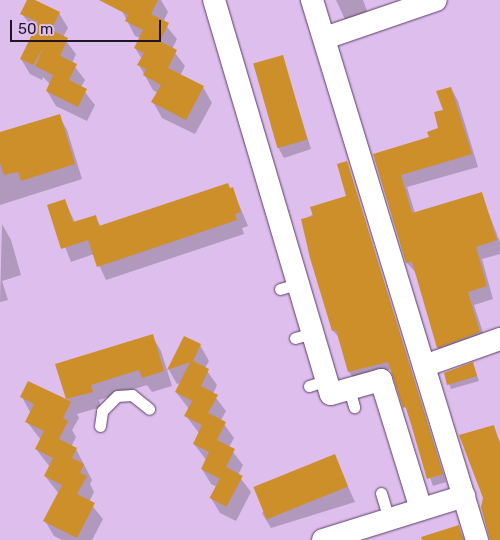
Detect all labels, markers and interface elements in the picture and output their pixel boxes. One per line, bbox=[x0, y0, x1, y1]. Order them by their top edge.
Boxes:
scale bar bbox=[12, 10, 164, 42]
text: 50 m bbox=[18, 20, 53, 38]

